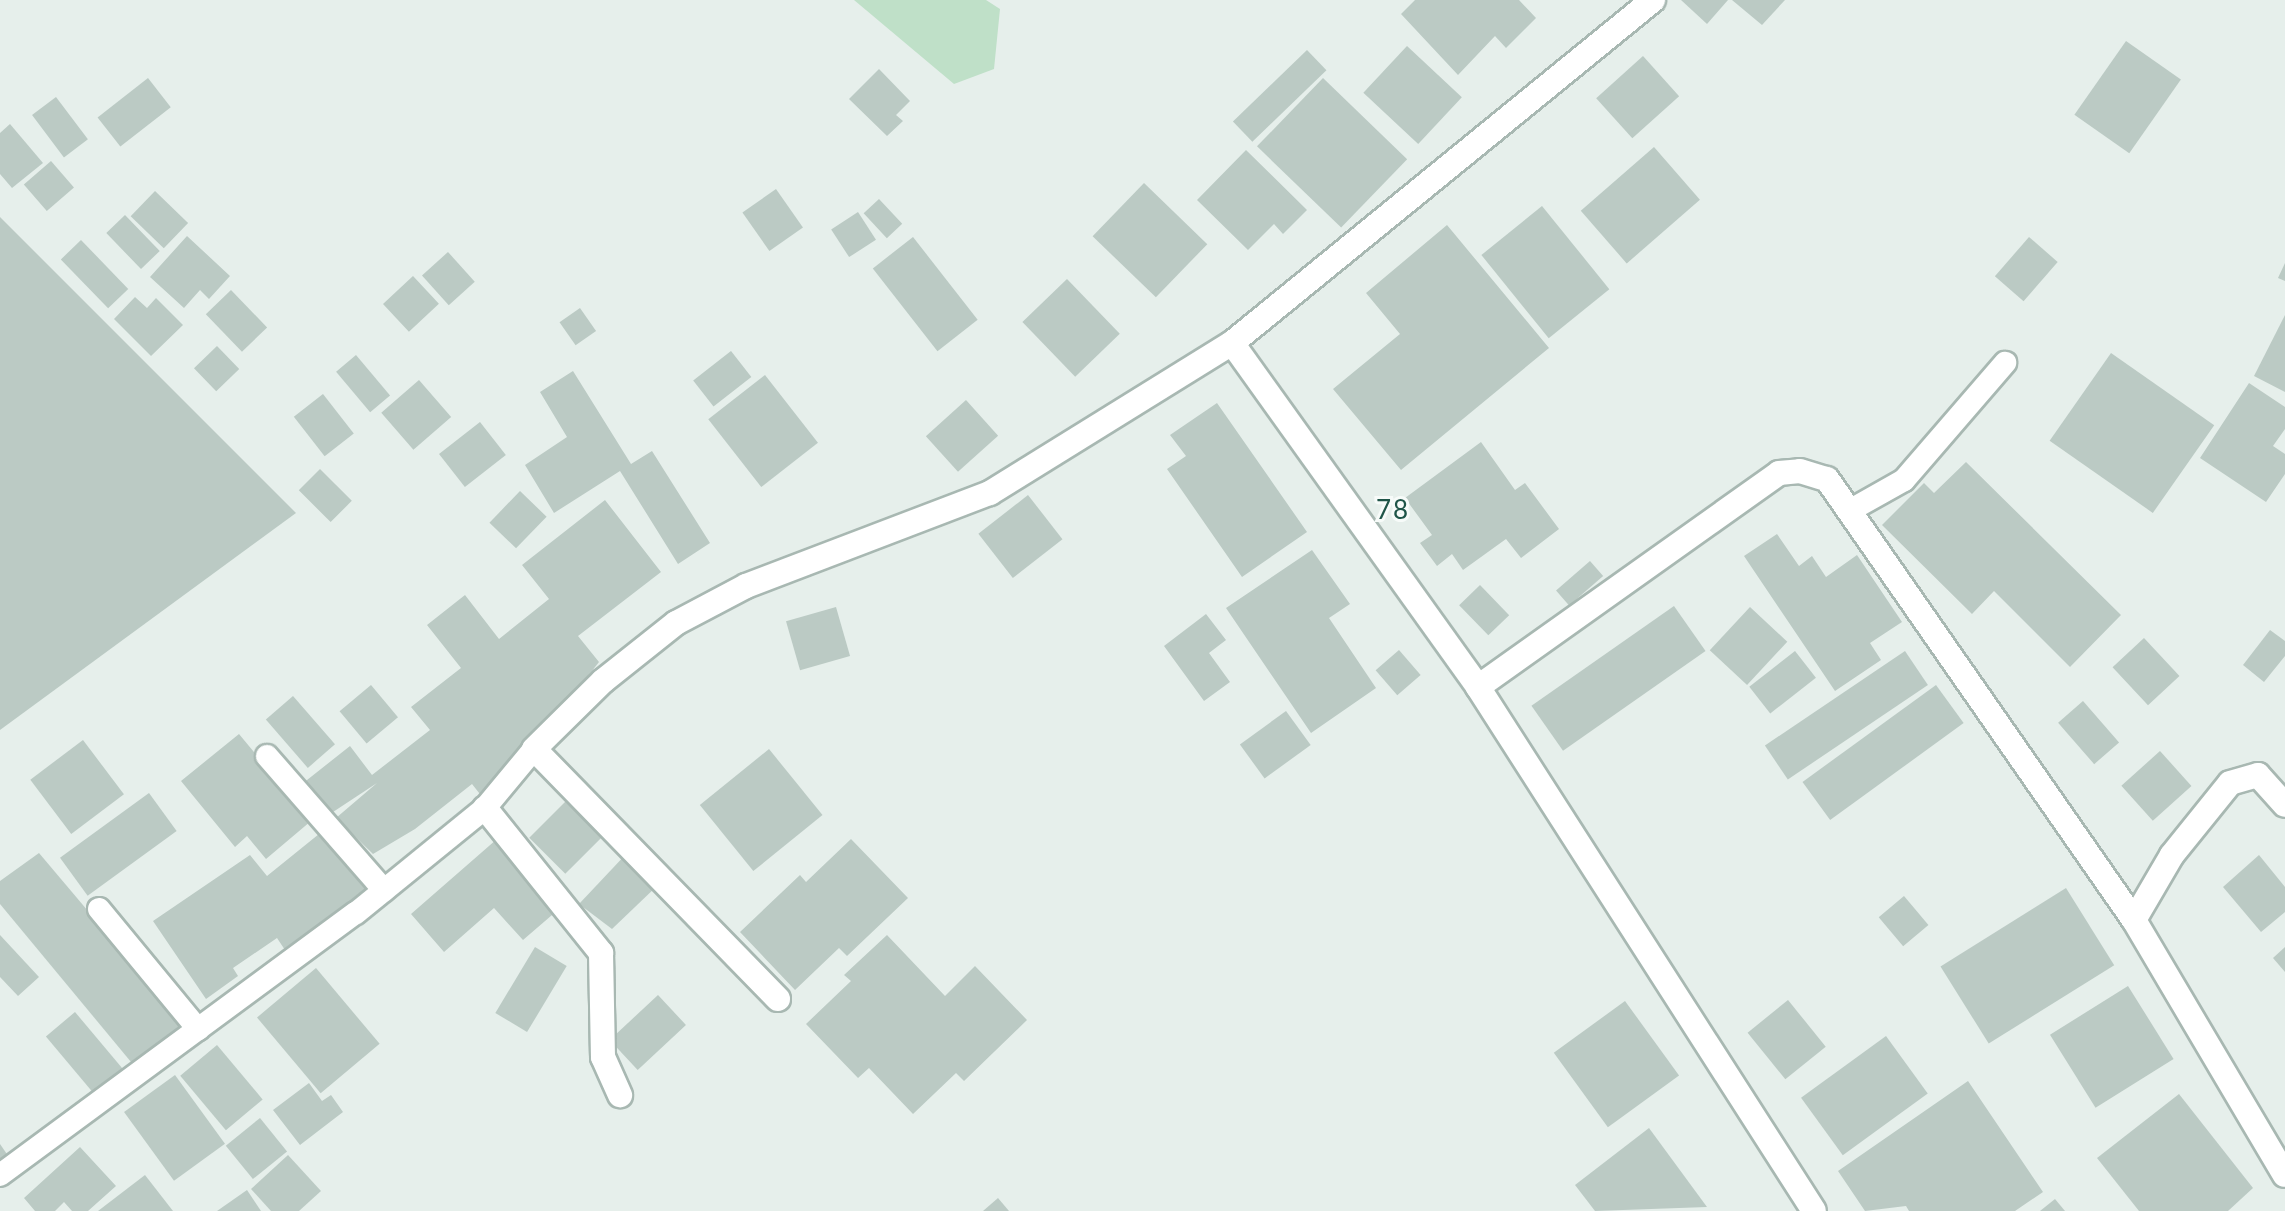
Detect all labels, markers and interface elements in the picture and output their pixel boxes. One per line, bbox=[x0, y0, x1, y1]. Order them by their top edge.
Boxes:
district label: 78 bbox=[1376, 494, 1410, 526]

